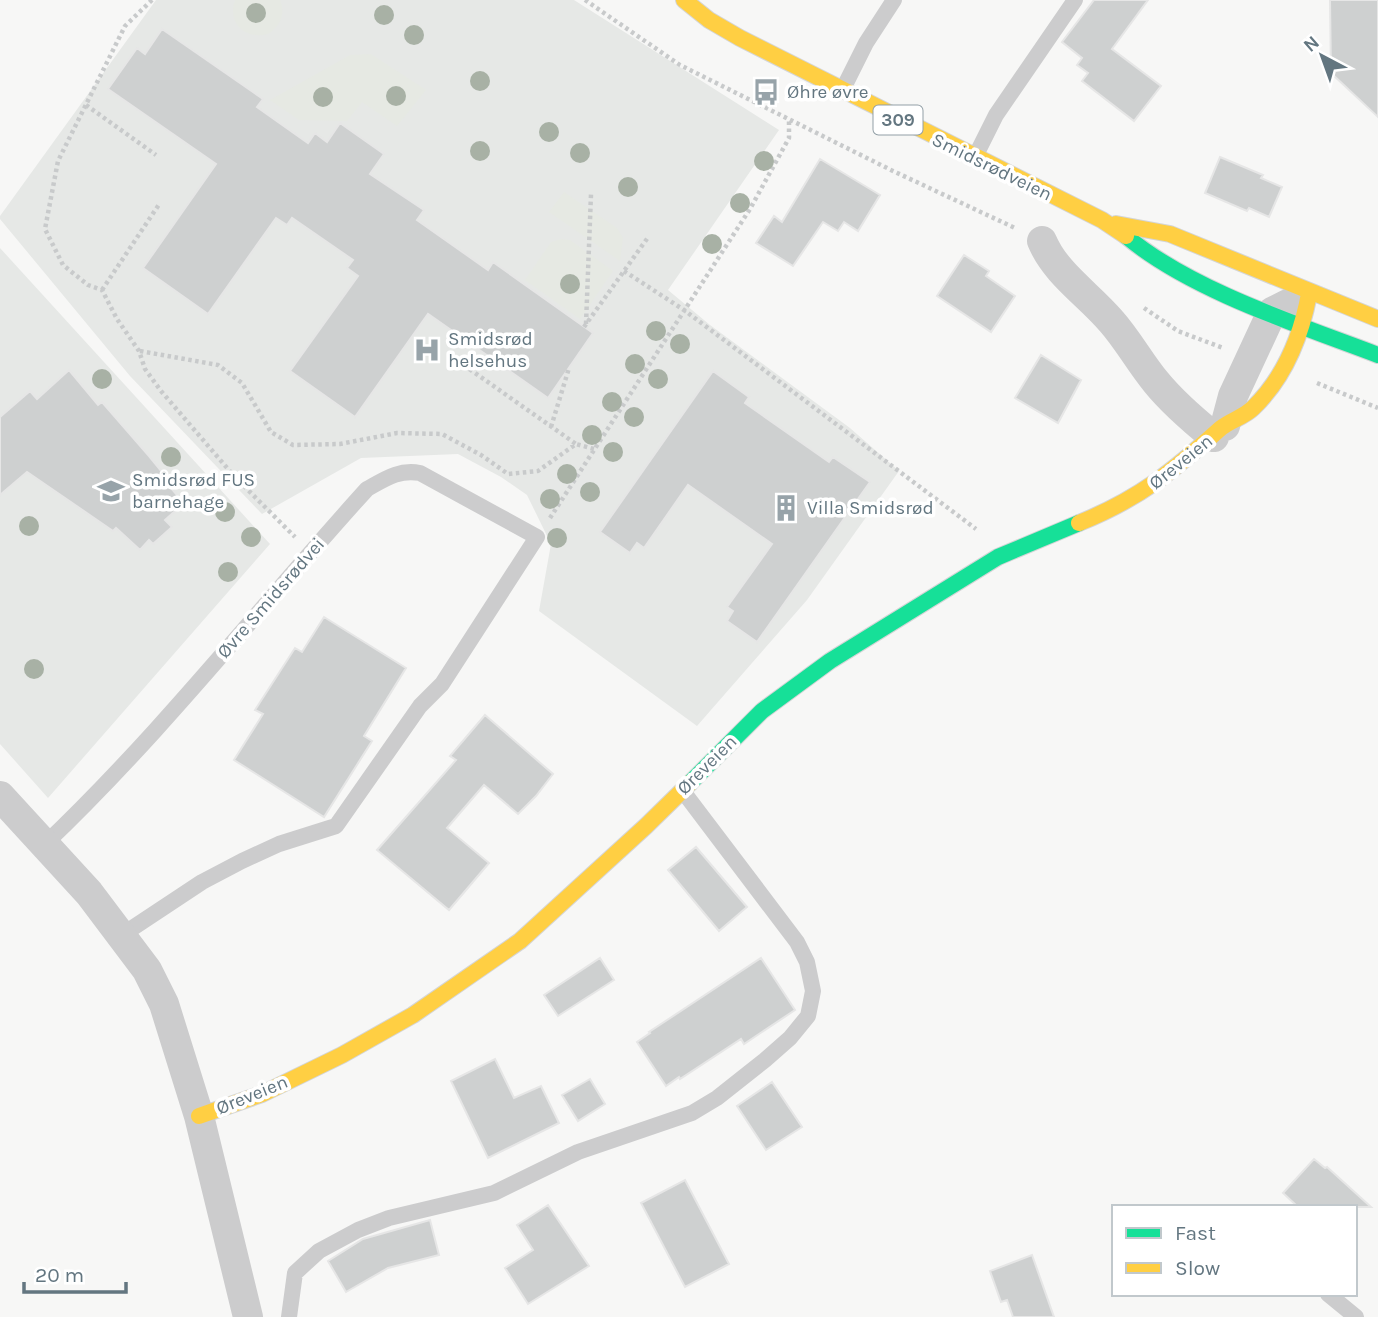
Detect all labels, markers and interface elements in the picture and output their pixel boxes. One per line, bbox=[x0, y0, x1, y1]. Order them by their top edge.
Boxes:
north arrow bbox=[1287, 21, 1357, 91]
text: N bbox=[1299, 31, 1324, 57]
bus stop icon: Øhre øvre bbox=[751, 77, 781, 107]
place label: Øhre øvre bbox=[787, 81, 868, 103]
road number: 309 bbox=[874, 106, 922, 134]
street label: Smidsrødveien bbox=[928, 128, 1056, 206]
place label: Smidsrød helsehus bbox=[448, 328, 533, 372]
hospital icon: Smidsrød helsehus bbox=[412, 335, 442, 365]
street label: Øreveien bbox=[1145, 430, 1217, 494]
place label: Smidsrød FUS barnehage bbox=[132, 469, 255, 513]
school or university icon: Smidsrød FUS barnehage bbox=[96, 476, 126, 506]
building icon: Villa Smidsrød bbox=[771, 493, 801, 523]
place label: Villa Smidsrød bbox=[807, 497, 934, 519]
street label: Øvre Smidsrødvei bbox=[213, 533, 329, 663]
street label: Øreveien bbox=[673, 731, 741, 799]
street label: Øreveien bbox=[213, 1071, 291, 1119]
legend bbox=[1112, 1205, 1357, 1296]
text: Fast bbox=[1175, 1221, 1216, 1245]
scale bar bbox=[24, 1250, 126, 1294]
text: Slow bbox=[1175, 1256, 1220, 1280]
text: 20 m bbox=[35, 1263, 84, 1287]

